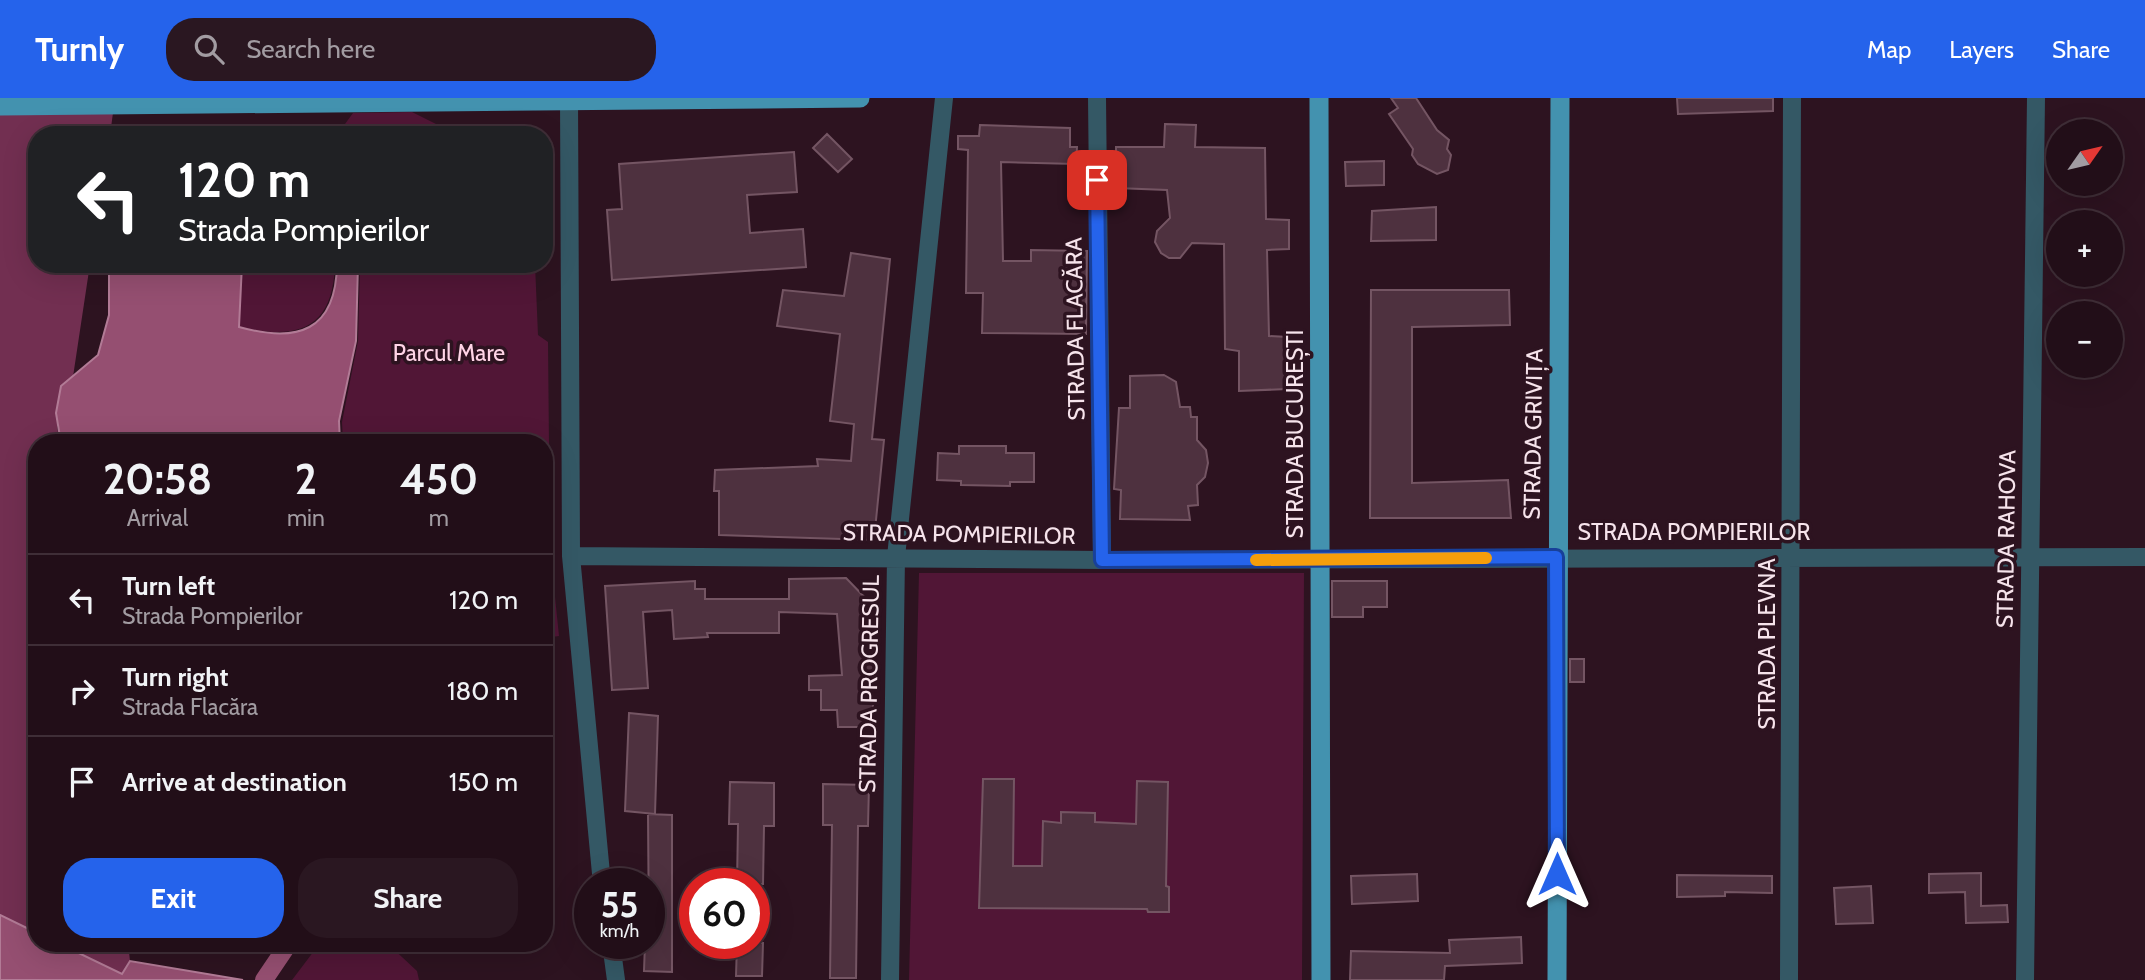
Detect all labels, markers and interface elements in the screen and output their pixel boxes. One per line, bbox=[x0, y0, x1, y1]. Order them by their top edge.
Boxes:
search box bbox=[166, 18, 656, 81]
text: Turnly bbox=[35, 29, 124, 69]
icon: search bbox=[190, 30, 228, 68]
text: Search here bbox=[246, 33, 375, 65]
text: Map bbox=[1867, 35, 1911, 64]
text: Layers bbox=[1949, 35, 2014, 64]
text: Share bbox=[2052, 35, 2110, 64]
north arrow bbox=[2046, 119, 2123, 196]
map controls bbox=[2046, 119, 2123, 378]
text: 120 m bbox=[178, 150, 310, 209]
pin bbox=[1067, 150, 1127, 210]
icon: left bbox=[63, 154, 154, 245]
icon: arrive bbox=[1078, 161, 1116, 199]
text: Strada Pompierilor bbox=[178, 210, 429, 249]
button: + bbox=[2046, 210, 2123, 287]
street label: STRADA FLACĂRA bbox=[1059, 237, 1091, 421]
button: − bbox=[2046, 301, 2123, 378]
street label: STRADA BUCUREȘTI bbox=[1281, 330, 1310, 538]
park label: Parcul Mare bbox=[393, 339, 505, 367]
street label: STRADA GRIVIȚA bbox=[1518, 348, 1550, 520]
street label: STRADA RAHOVA bbox=[1990, 450, 2022, 628]
text: 20:58 bbox=[103, 453, 212, 505]
text: 2 bbox=[295, 453, 317, 505]
text: 450 bbox=[400, 453, 478, 505]
text: Arrival bbox=[127, 504, 188, 532]
text: min bbox=[287, 504, 325, 532]
text: m bbox=[429, 504, 449, 532]
street label: STRADA POMPIERILOR bbox=[842, 518, 1076, 550]
street label: STRADA POMPIERILOR bbox=[1578, 518, 1811, 546]
street label: STRADA PLEVNA bbox=[1753, 558, 1781, 730]
text: Turn left bbox=[122, 570, 215, 602]
street label: STRADA PROGRESUL bbox=[853, 574, 885, 793]
icon: left bbox=[63, 581, 101, 619]
text: 120 m bbox=[449, 584, 518, 616]
text: Strada Pompierilor bbox=[122, 602, 302, 630]
text: Turn right bbox=[122, 661, 228, 693]
icon: right bbox=[63, 672, 101, 710]
text: 180 m bbox=[447, 675, 518, 707]
text: Strada Flacăra bbox=[122, 693, 258, 721]
icon: arrive bbox=[63, 763, 101, 801]
text: Arrive at destination bbox=[122, 766, 347, 798]
text: 150 m bbox=[449, 766, 518, 798]
position arrow bbox=[1520, 837, 1594, 911]
button: Exit bbox=[63, 858, 284, 938]
button: Share bbox=[298, 858, 518, 938]
speed limit sign: 60 bbox=[679, 868, 770, 959]
text: 55 bbox=[601, 883, 638, 926]
text: km/h bbox=[600, 920, 639, 942]

